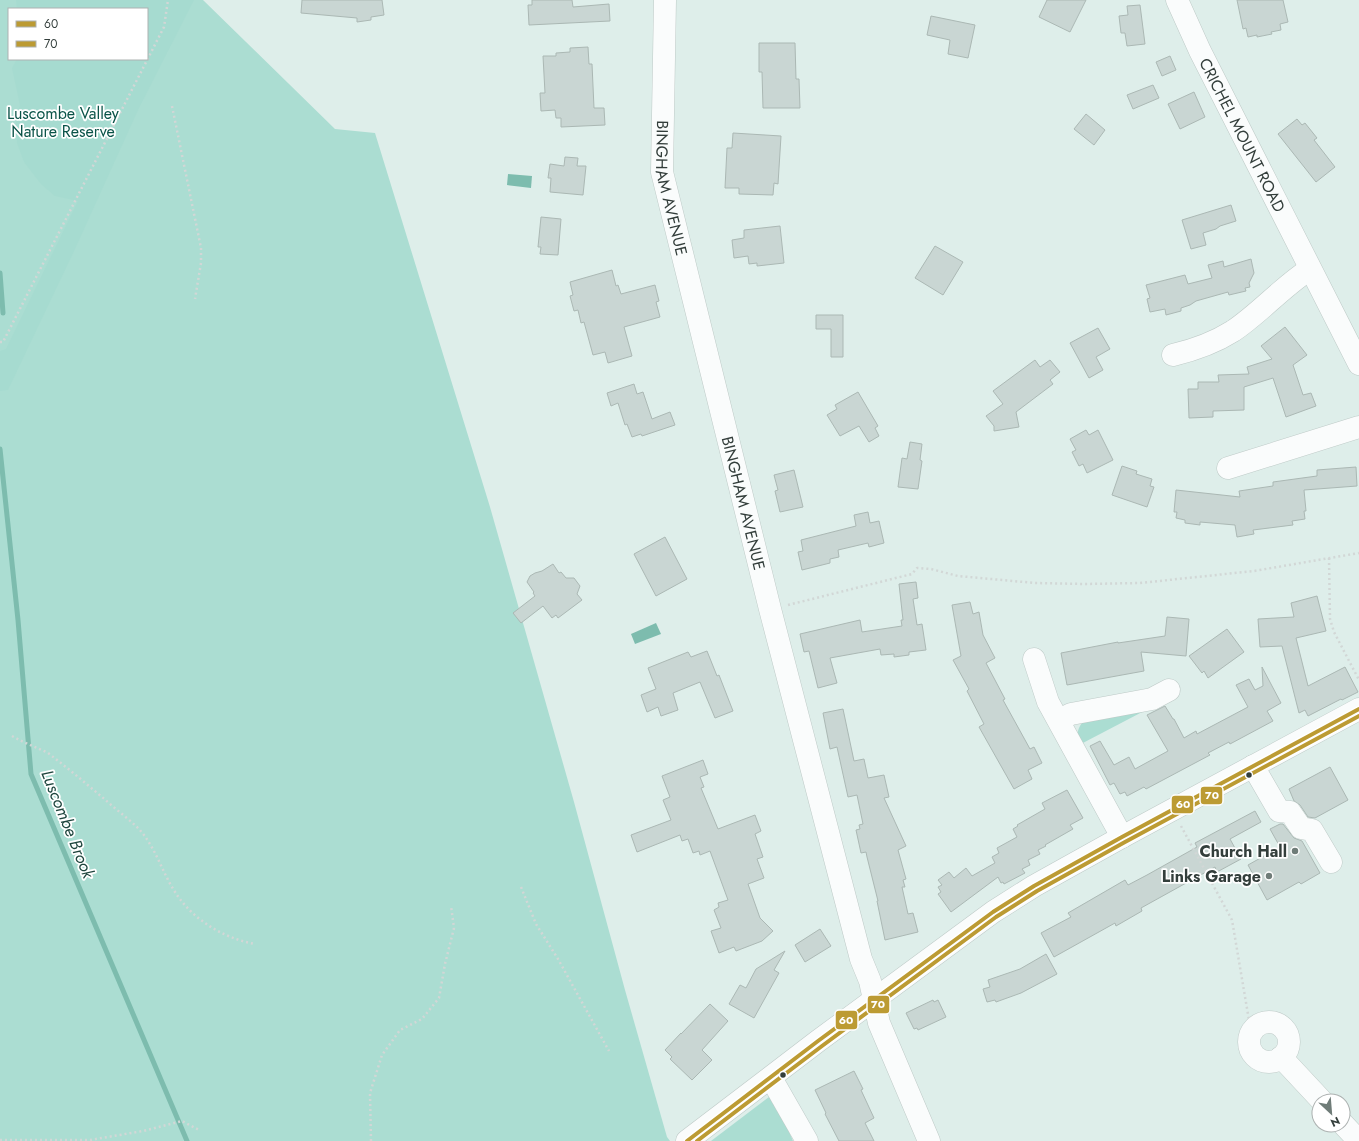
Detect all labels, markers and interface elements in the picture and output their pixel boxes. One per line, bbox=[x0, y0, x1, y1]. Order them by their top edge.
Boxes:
legend bbox=[8, 8, 148, 60]
text: 60 bbox=[44, 15, 58, 33]
text: 70 bbox=[44, 35, 58, 53]
street label: CRICHEL MOUNT ROAD bbox=[1194, 54, 1291, 216]
park label: Luscombe Valley Nature Reserve bbox=[7, 102, 120, 143]
street label: BINGHAM AVENUE bbox=[650, 120, 694, 258]
street label: BINGHAM AVENUE bbox=[716, 434, 771, 572]
water label: Luscombe Brook bbox=[35, 766, 101, 883]
unlabelled marker bbox=[1244, 770, 1254, 780]
line badge: 70 bbox=[1200, 786, 1223, 805]
text: 70 bbox=[1205, 787, 1219, 803]
line badge: 60 bbox=[1171, 795, 1194, 814]
text: 60 bbox=[1176, 796, 1190, 812]
place label: Church Hall bbox=[1199, 840, 1287, 863]
marker: Church Hall bbox=[1290, 846, 1300, 856]
place label: Links Garage bbox=[1162, 865, 1261, 888]
marker: Links Garage bbox=[1264, 871, 1274, 881]
line badge: 70 bbox=[867, 995, 890, 1014]
text: 70 bbox=[871, 996, 885, 1012]
line badge: 60 bbox=[835, 1010, 858, 1030]
text: 60 bbox=[839, 1012, 853, 1028]
unlabelled marker bbox=[778, 1070, 788, 1080]
north arrow bbox=[1311, 1093, 1351, 1133]
text: N bbox=[1328, 1113, 1343, 1131]

